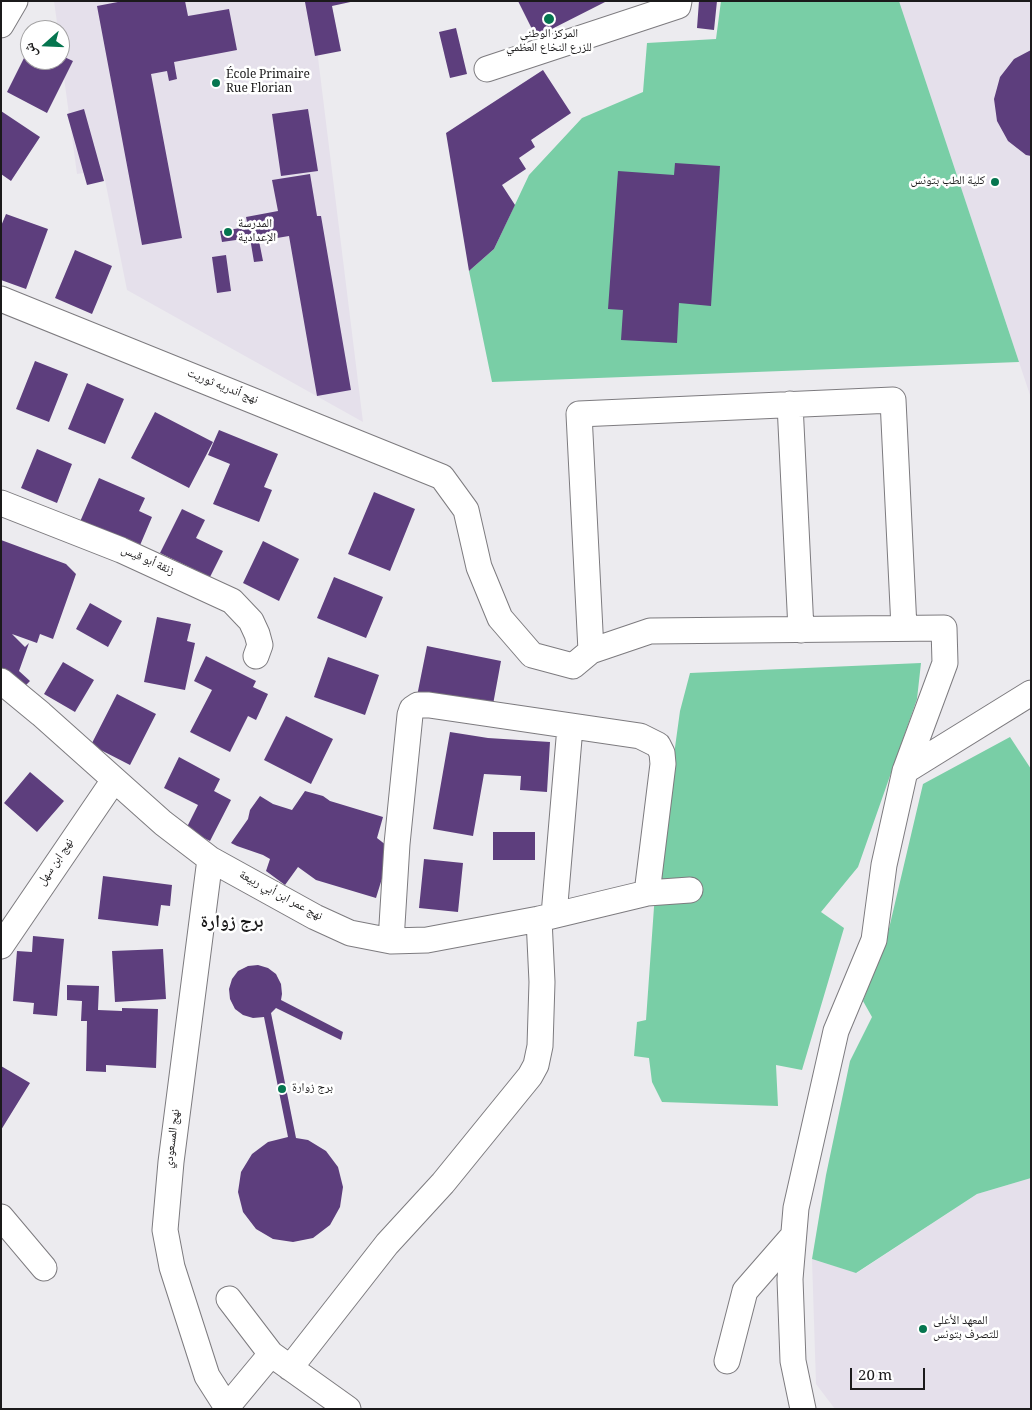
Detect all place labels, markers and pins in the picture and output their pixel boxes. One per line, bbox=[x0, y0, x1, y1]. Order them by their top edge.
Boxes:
marker: المركز الوطني للزرع النخاع العظمي bbox=[542, 12, 556, 26]
place label: المركز الوطني للزرع النخاع العظمي bbox=[506, 28, 592, 56]
place label: École Primaire Rue Florian bbox=[226, 69, 310, 97]
marker: École Primaire Rue Florian bbox=[210, 77, 222, 89]
place label: كلية الطب بتونس bbox=[911, 175, 985, 189]
marker: كلية الطب بتونس bbox=[989, 176, 1001, 188]
place label: المدرسة الإعدادية bbox=[238, 218, 276, 246]
marker: المدرسة الإعدادية bbox=[222, 226, 234, 238]
place label: برج زوارة bbox=[292, 1082, 333, 1096]
marker: برج زوارة bbox=[276, 1083, 288, 1095]
place label: المعهد الأعلى للتصرف بتونس bbox=[933, 1315, 999, 1343]
marker: المعهد الأعلى للتصرف بتونس bbox=[917, 1323, 929, 1335]

